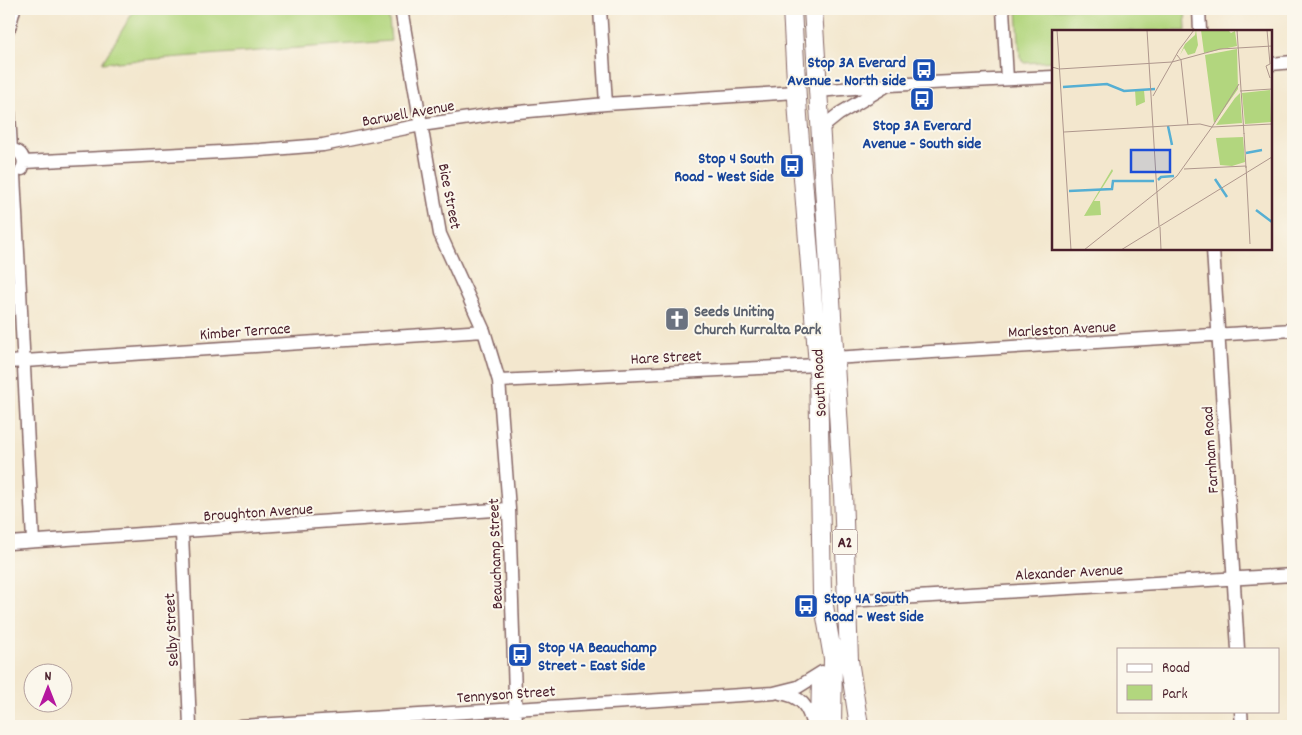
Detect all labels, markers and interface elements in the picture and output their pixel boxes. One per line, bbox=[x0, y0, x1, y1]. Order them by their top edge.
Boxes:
inset map bbox=[1052, 30, 1272, 250]
place label: Stop 3A Everard Avenue - North side bbox=[787, 52, 906, 93]
bus stop icon: Stop 3A Everard Avenue - North side bbox=[911, 57, 937, 83]
bus stop icon: Stop 3A Everard Avenue - South side bbox=[909, 86, 935, 112]
street label: Barwell Avenue bbox=[360, 95, 456, 134]
place label: Stop 3A Everard Avenue - South side bbox=[863, 115, 981, 156]
place label: Stop 4 South Road - West Side bbox=[674, 148, 774, 189]
bus stop icon: Stop 4 South Road - West Side bbox=[779, 153, 805, 179]
street label: Bice Street bbox=[431, 162, 466, 231]
place label: Seeds Uniting Church Kurralta Park bbox=[694, 301, 822, 342]
church icon: Seeds Uniting Church Kurralta Park bbox=[664, 306, 690, 332]
street label: Marleston Avenue bbox=[1007, 316, 1117, 345]
street label: Kimber Terrace bbox=[199, 318, 291, 347]
street label: Hare Street bbox=[630, 345, 702, 372]
street label: South Road bbox=[807, 348, 834, 417]
street label: Farnham Road bbox=[1197, 405, 1226, 494]
street label: Broughton Avenue bbox=[203, 498, 314, 529]
street label: Beauchamp Street bbox=[483, 498, 510, 610]
road number: A2 bbox=[832, 530, 858, 554]
street label: Alexander Avenue bbox=[1014, 559, 1124, 588]
place label: Stop 4A South Road - West Side bbox=[824, 588, 924, 629]
street label: Selby Street bbox=[159, 592, 186, 667]
bus stop icon: Stop 4A South Road - West Side bbox=[793, 593, 819, 619]
place label: Stop 4A Beauchamp Street - East Side bbox=[538, 637, 657, 678]
bus stop icon: Stop 4A Beauchamp Street - East Side bbox=[507, 642, 533, 668]
legend bbox=[1117, 648, 1280, 712]
text: Road bbox=[1162, 658, 1190, 680]
north arrow bbox=[22, 662, 72, 712]
text: N bbox=[45, 667, 52, 687]
street label: Tennyson Street bbox=[456, 681, 556, 710]
text: Park bbox=[1162, 684, 1188, 706]

